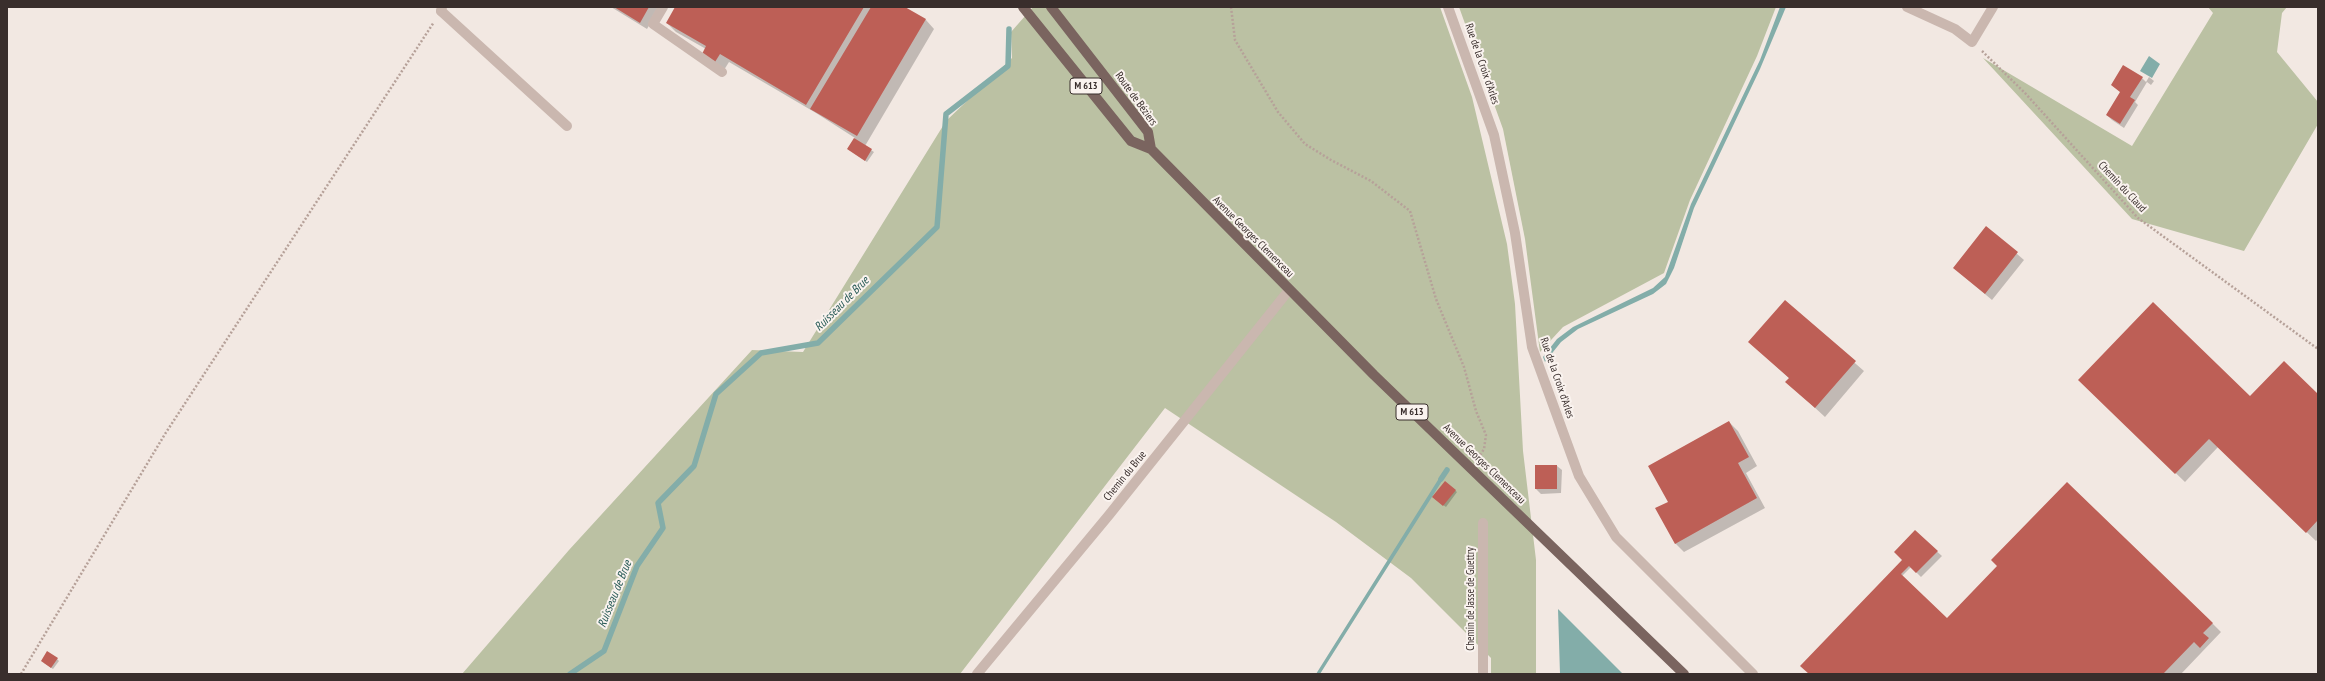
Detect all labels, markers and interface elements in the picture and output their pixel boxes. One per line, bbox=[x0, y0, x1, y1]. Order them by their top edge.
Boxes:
street label: Rue de la Croix d'Arles bbox=[1462, 22, 1502, 106]
street label: Route de Béziers bbox=[1112, 70, 1160, 128]
road number: M 613 bbox=[1070, 78, 1102, 94]
street label: Chemin du Claud bbox=[2095, 159, 2149, 215]
street label: Avenue Georges Clemenceau bbox=[1210, 194, 1296, 280]
water label: Ruisseau de Brue bbox=[812, 274, 872, 334]
street label: Rue de la Croix d'Arles bbox=[1537, 336, 1577, 420]
road number: M 613 bbox=[1396, 404, 1428, 420]
street label: Avenue Georges Clemenceau bbox=[1440, 421, 1528, 507]
street label: Chemin du Brue bbox=[1101, 448, 1149, 504]
street label: Chemin de Jasse de Guettry bbox=[1464, 547, 1478, 651]
water label: Ruisseau de Brue bbox=[595, 558, 635, 630]

